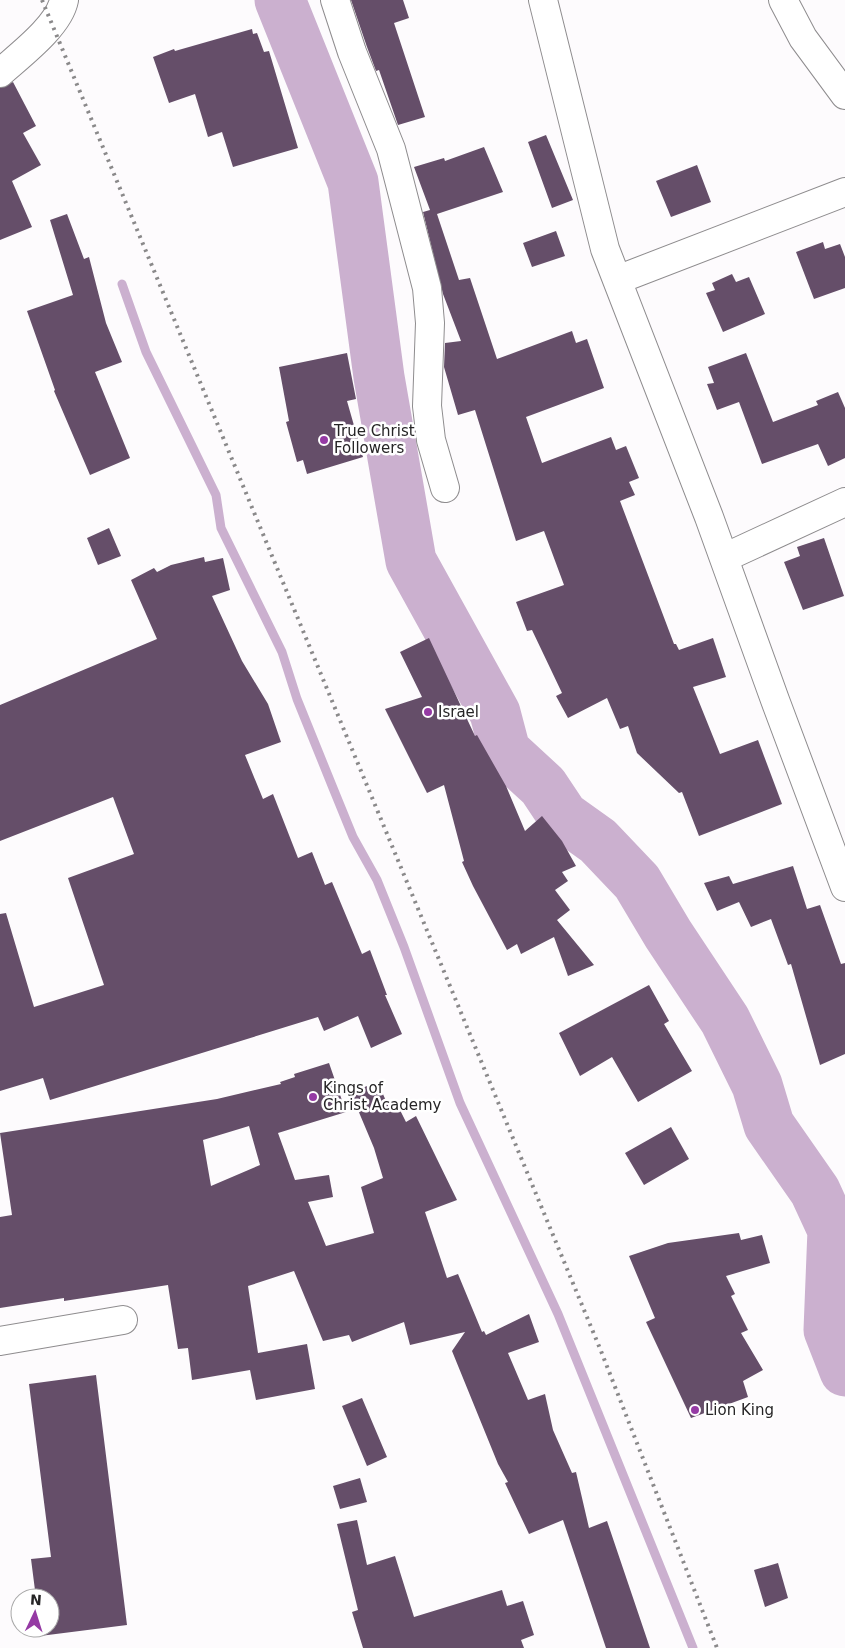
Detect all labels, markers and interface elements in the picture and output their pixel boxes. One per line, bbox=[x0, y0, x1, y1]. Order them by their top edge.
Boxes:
place label: True Christ Followers bbox=[333, 422, 415, 457]
marker: True Christ Followers bbox=[318, 434, 330, 446]
place label: Israel bbox=[438, 703, 479, 721]
marker: Israel bbox=[422, 706, 434, 718]
place label: Kings of Christ Academy bbox=[323, 1079, 442, 1114]
marker: Kings of Christ Academy bbox=[307, 1091, 319, 1103]
place label: Lion King bbox=[705, 1401, 774, 1419]
marker: Lion King bbox=[689, 1404, 701, 1416]
north arrow bbox=[10, 1588, 60, 1638]
text: N bbox=[30, 1592, 42, 1608]

